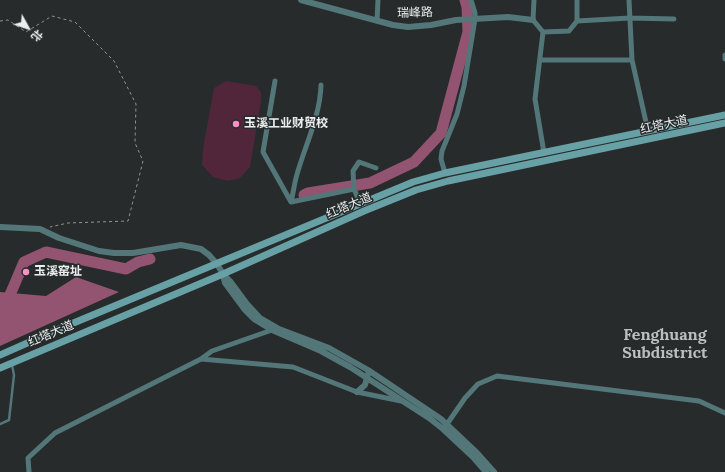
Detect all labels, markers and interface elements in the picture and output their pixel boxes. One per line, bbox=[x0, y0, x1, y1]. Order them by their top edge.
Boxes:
street label: 瑞峰路 bbox=[397, 5, 433, 21]
north arrow bbox=[8, 8, 48, 48]
text: 北 bbox=[28, 27, 46, 44]
street label: 红塔大道 bbox=[639, 113, 689, 137]
place label: 玉溪工业财贸校 bbox=[244, 117, 328, 131]
marker: 玉溪工业财贸校 bbox=[231, 119, 241, 129]
street label: 红塔大道 bbox=[324, 190, 374, 222]
place label: 玉溪窑址 bbox=[34, 265, 82, 279]
marker: 玉溪窑址 bbox=[21, 267, 31, 277]
street label: 红塔大道 bbox=[26, 318, 76, 350]
district label: Fenghuang Subdistrict bbox=[622, 325, 708, 363]

